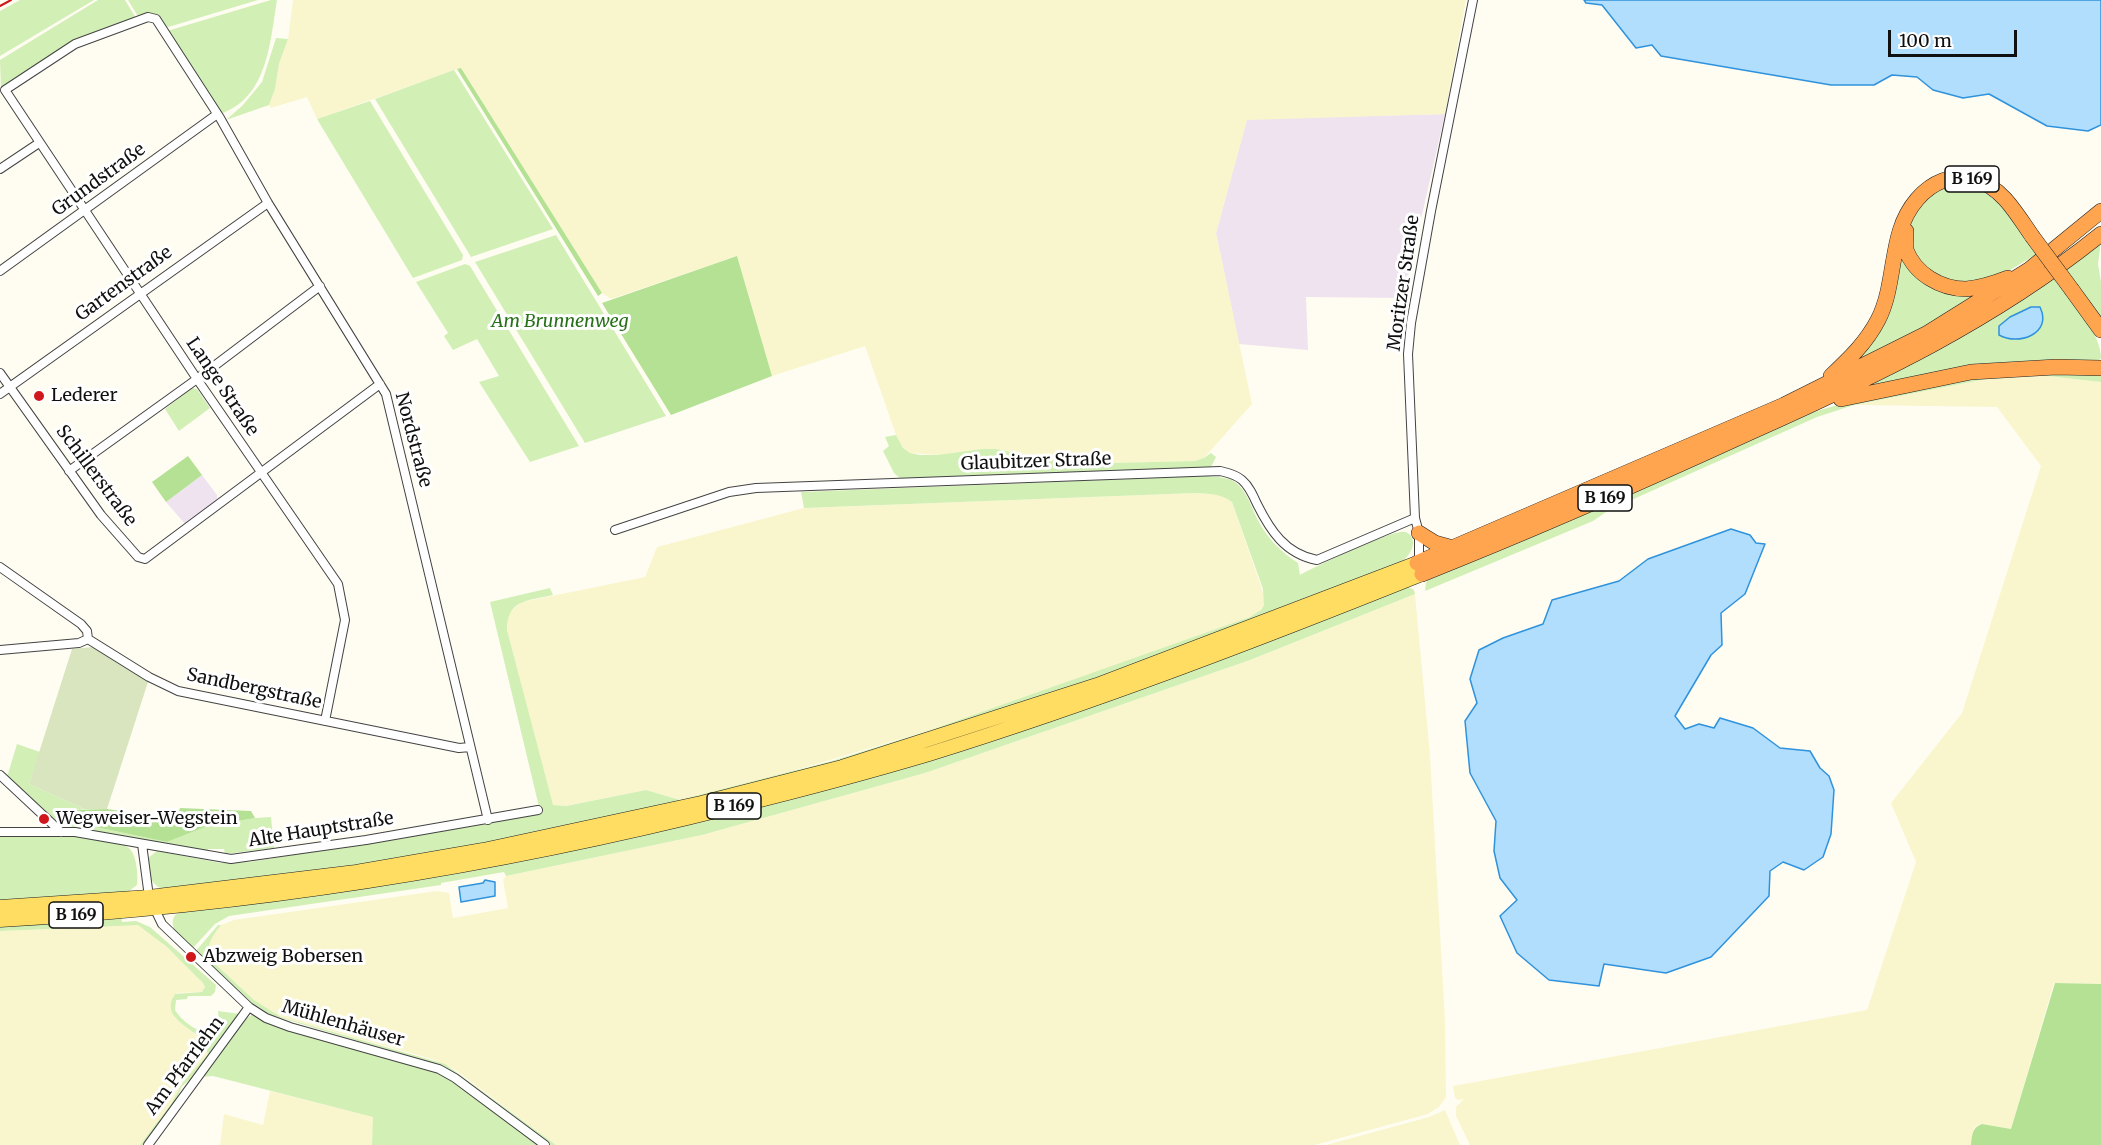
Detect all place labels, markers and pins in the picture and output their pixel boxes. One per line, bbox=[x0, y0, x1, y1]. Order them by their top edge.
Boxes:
place label: Lederer bbox=[51, 385, 118, 407]
marker: Lederer bbox=[32, 389, 46, 403]
place label: Wegweiser-Wegstein bbox=[56, 808, 238, 830]
marker: Wegweiser-Wegstein bbox=[37, 812, 51, 826]
place label: Abzweig Bobersen bbox=[203, 946, 363, 968]
marker: Abzweig Bobersen bbox=[184, 950, 198, 964]

